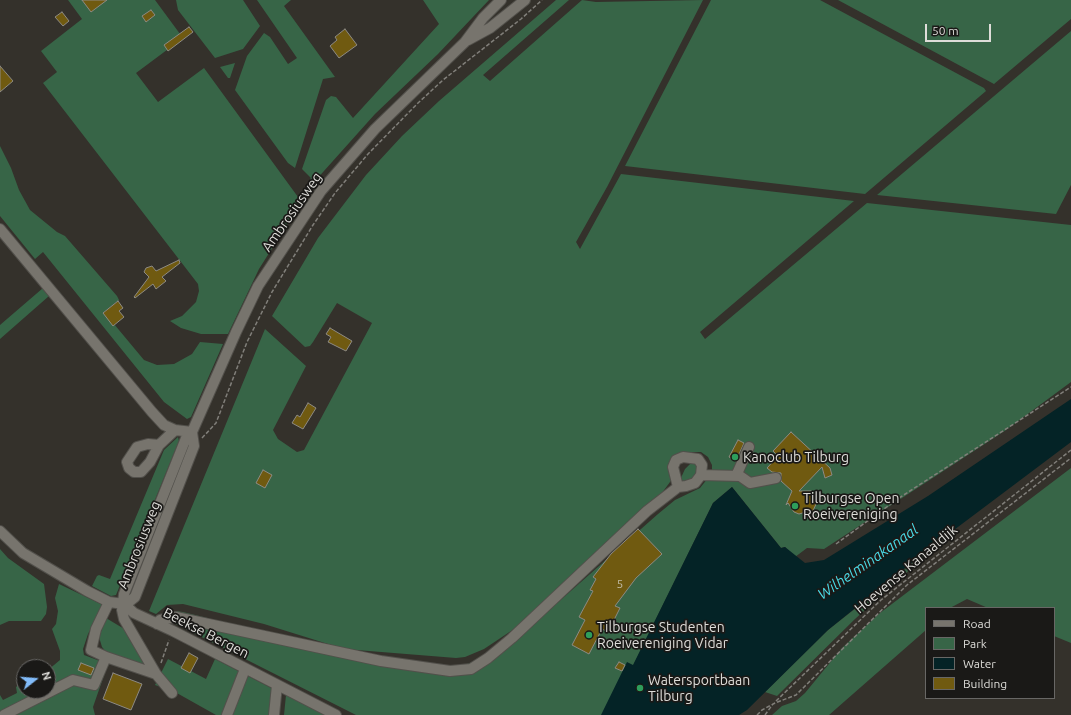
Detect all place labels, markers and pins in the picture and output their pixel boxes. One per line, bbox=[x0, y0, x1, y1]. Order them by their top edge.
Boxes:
place label: Kanoclub Tilburg bbox=[743, 449, 849, 465]
marker: Kanoclub Tilburg bbox=[730, 452, 740, 462]
place label: Tilburgse Open Roeivereniging bbox=[803, 490, 899, 522]
marker: Tilburgse Open Roeivereniging bbox=[790, 501, 800, 511]
place label: Tilburgse Studenten Roeivereniging Vidar bbox=[597, 619, 728, 652]
marker: Tilburgse Studenten Roeivereniging Vidar bbox=[584, 630, 594, 640]
place label: Watersportbaan Tilburg bbox=[648, 672, 750, 704]
marker: Watersportbaan Tilburg bbox=[635, 683, 645, 693]

